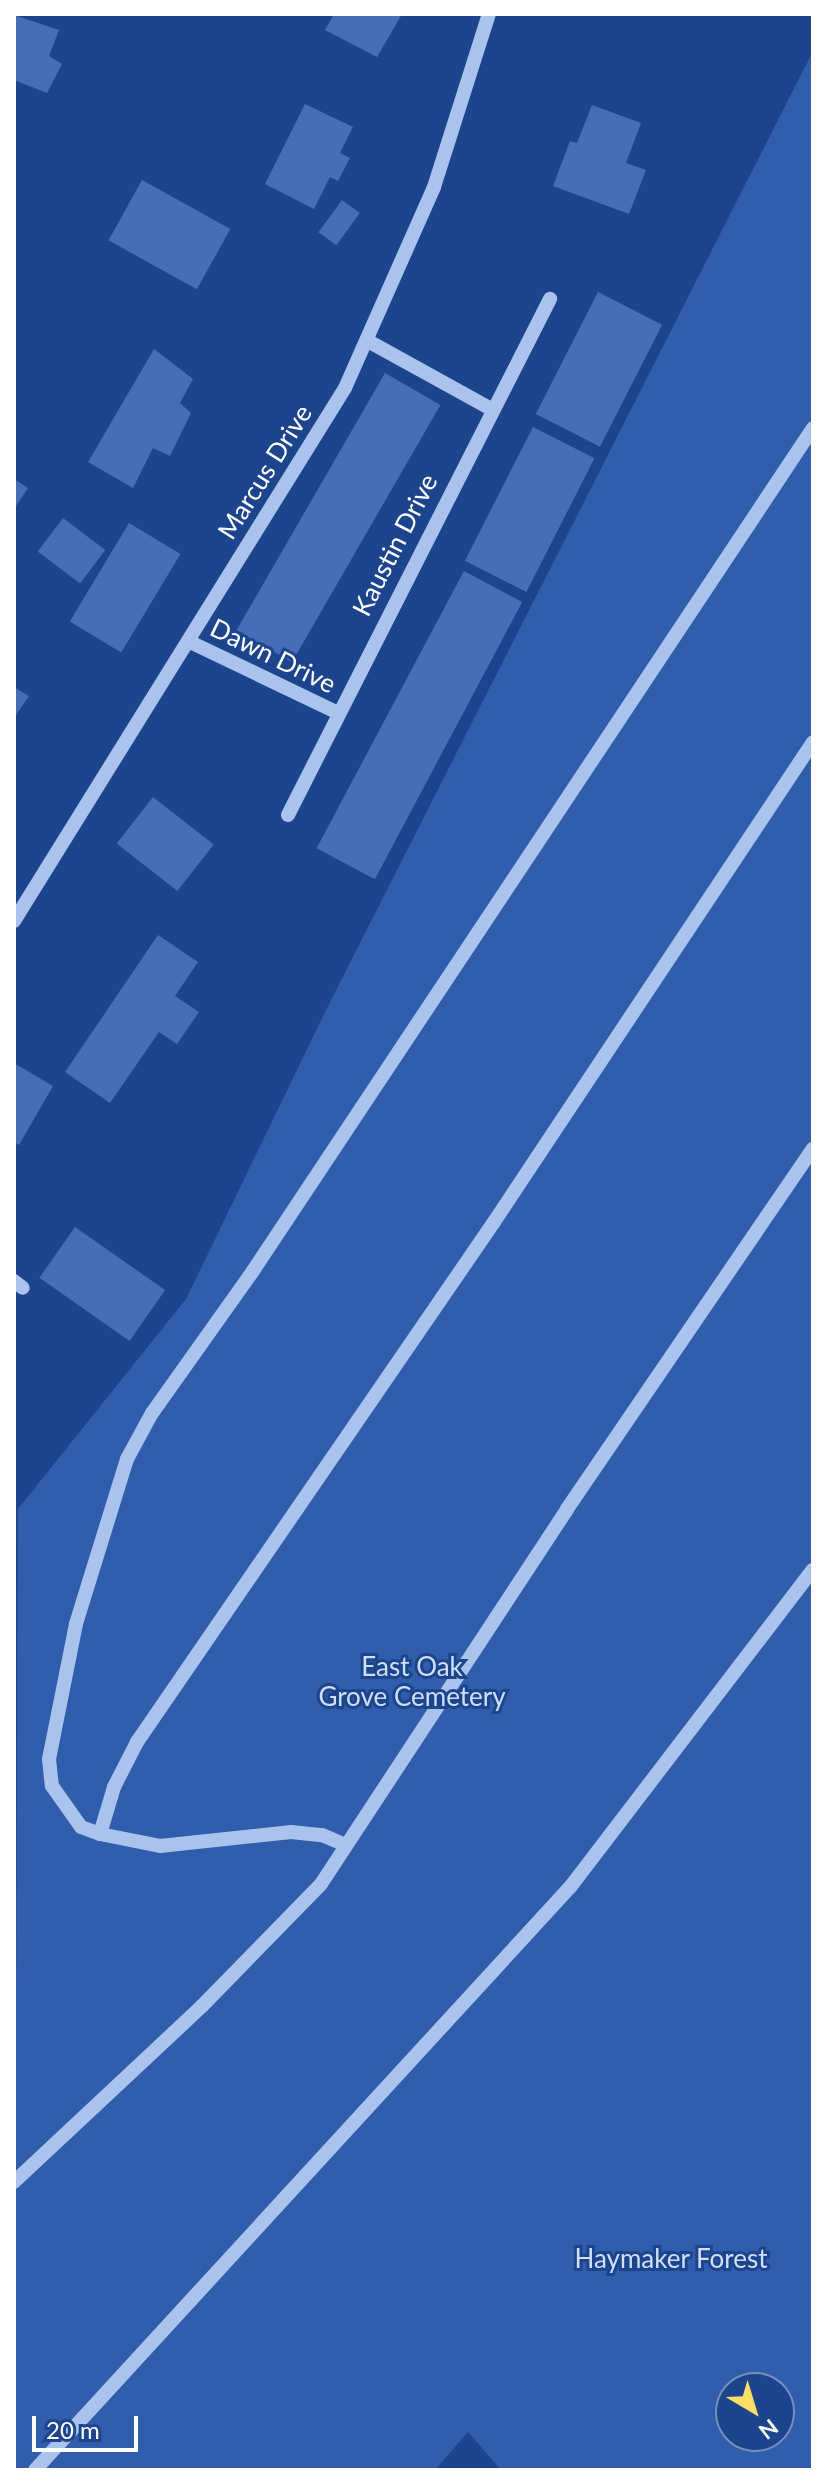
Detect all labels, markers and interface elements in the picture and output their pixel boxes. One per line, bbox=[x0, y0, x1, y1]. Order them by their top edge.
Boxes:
street label: Marcus Drive bbox=[211, 399, 319, 545]
street label: Kaustin Drive bbox=[346, 469, 444, 621]
street label: Dawn Drive bbox=[205, 612, 341, 700]
park label: East Oak Grove Cemetery bbox=[318, 1651, 506, 1712]
park label: Haymaker Forest bbox=[574, 2243, 768, 2275]
north arrow bbox=[715, 2372, 795, 2452]
scale bar bbox=[36, 2400, 142, 2450]
text: N bbox=[754, 2414, 784, 2446]
text: 20 m bbox=[46, 2415, 100, 2444]

